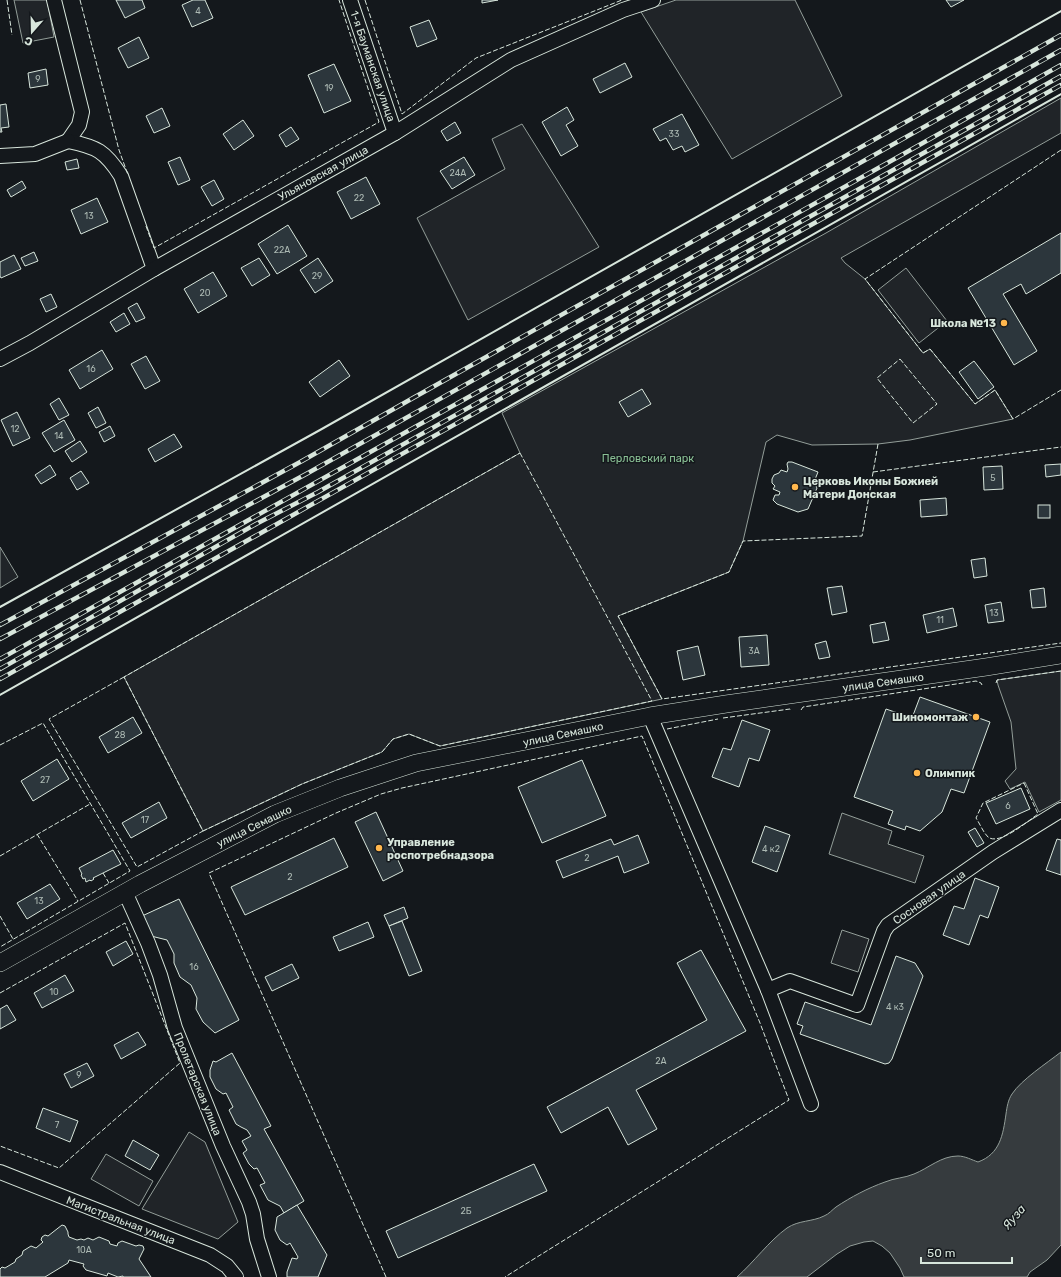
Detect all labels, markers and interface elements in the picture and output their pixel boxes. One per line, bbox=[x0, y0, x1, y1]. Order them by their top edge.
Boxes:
house number: 4 bbox=[195, 6, 201, 16]
street label: 1-я Бауманская улица bbox=[347, 9, 398, 123]
north arrow bbox=[12, 12, 52, 52]
text: С bbox=[23, 33, 35, 48]
house number: 9 bbox=[35, 74, 41, 84]
house number: 19 bbox=[324, 83, 334, 93]
house number: 33 bbox=[669, 129, 679, 139]
street label: Ульяновская улица bbox=[276, 143, 371, 204]
house number: 24А bbox=[450, 168, 466, 178]
house number: 22 bbox=[354, 193, 364, 203]
house number: 13 bbox=[84, 211, 94, 221]
house number: 22А bbox=[274, 245, 290, 255]
house number: 29 bbox=[312, 271, 322, 281]
house number: 20 bbox=[200, 288, 211, 298]
place label: Школа №13 bbox=[930, 317, 996, 330]
marker: Школа №13 bbox=[999, 318, 1009, 328]
house number: 16 bbox=[86, 364, 96, 374]
house number: 12 bbox=[10, 424, 20, 434]
house number: 14 bbox=[54, 431, 64, 441]
park label: Перловский парк bbox=[602, 452, 694, 465]
house number: 5 bbox=[990, 473, 996, 483]
place label: Церковь Иконы Божией Матери Донская bbox=[803, 475, 938, 501]
marker: Церковь Иконы Божией Матери Донская bbox=[790, 482, 800, 492]
house number: 13 bbox=[989, 608, 999, 618]
house number: 11 bbox=[936, 615, 944, 625]
house number: 3А bbox=[748, 646, 760, 656]
street label: улица Семашко bbox=[842, 670, 925, 695]
place label: Шиномонтаж bbox=[892, 711, 968, 724]
marker: Шиномонтаж bbox=[971, 712, 981, 722]
street label: улица Семашко bbox=[522, 720, 605, 749]
house number: 28 bbox=[114, 730, 126, 740]
place label: Олимпик bbox=[925, 767, 975, 780]
marker: Олимпик bbox=[912, 768, 922, 778]
house number: 27 bbox=[40, 775, 50, 785]
house number: 6 bbox=[1005, 801, 1011, 811]
street label: улица Семашко bbox=[215, 803, 294, 850]
house number: 17 bbox=[141, 815, 150, 825]
place label: Управление роспотребнадзора bbox=[387, 836, 494, 862]
marker: Управление роспотребнадзора bbox=[374, 843, 384, 853]
house number: 4 к2 bbox=[762, 844, 780, 854]
house number: 2 bbox=[584, 853, 590, 863]
street label: Сосновая улица bbox=[891, 868, 968, 927]
house number: 2 bbox=[287, 872, 293, 882]
house number: 13 bbox=[34, 896, 44, 906]
house number: 16 bbox=[189, 962, 199, 972]
house number: 10 bbox=[49, 987, 59, 997]
house number: 4 к3 bbox=[886, 1002, 904, 1012]
street label: Пролетарская улица bbox=[171, 1031, 224, 1138]
house number: 2А bbox=[655, 1056, 667, 1066]
house number: 9 bbox=[76, 1070, 82, 1080]
house number: 7 bbox=[55, 1120, 60, 1130]
street label: Магистральная улица bbox=[65, 1194, 177, 1247]
water label: Яуза bbox=[1000, 1202, 1028, 1232]
house number: 2Б bbox=[460, 1206, 472, 1216]
scale bar bbox=[921, 1239, 1012, 1265]
house number: 10А bbox=[76, 1245, 92, 1255]
text: 50 m bbox=[927, 1246, 955, 1260]

